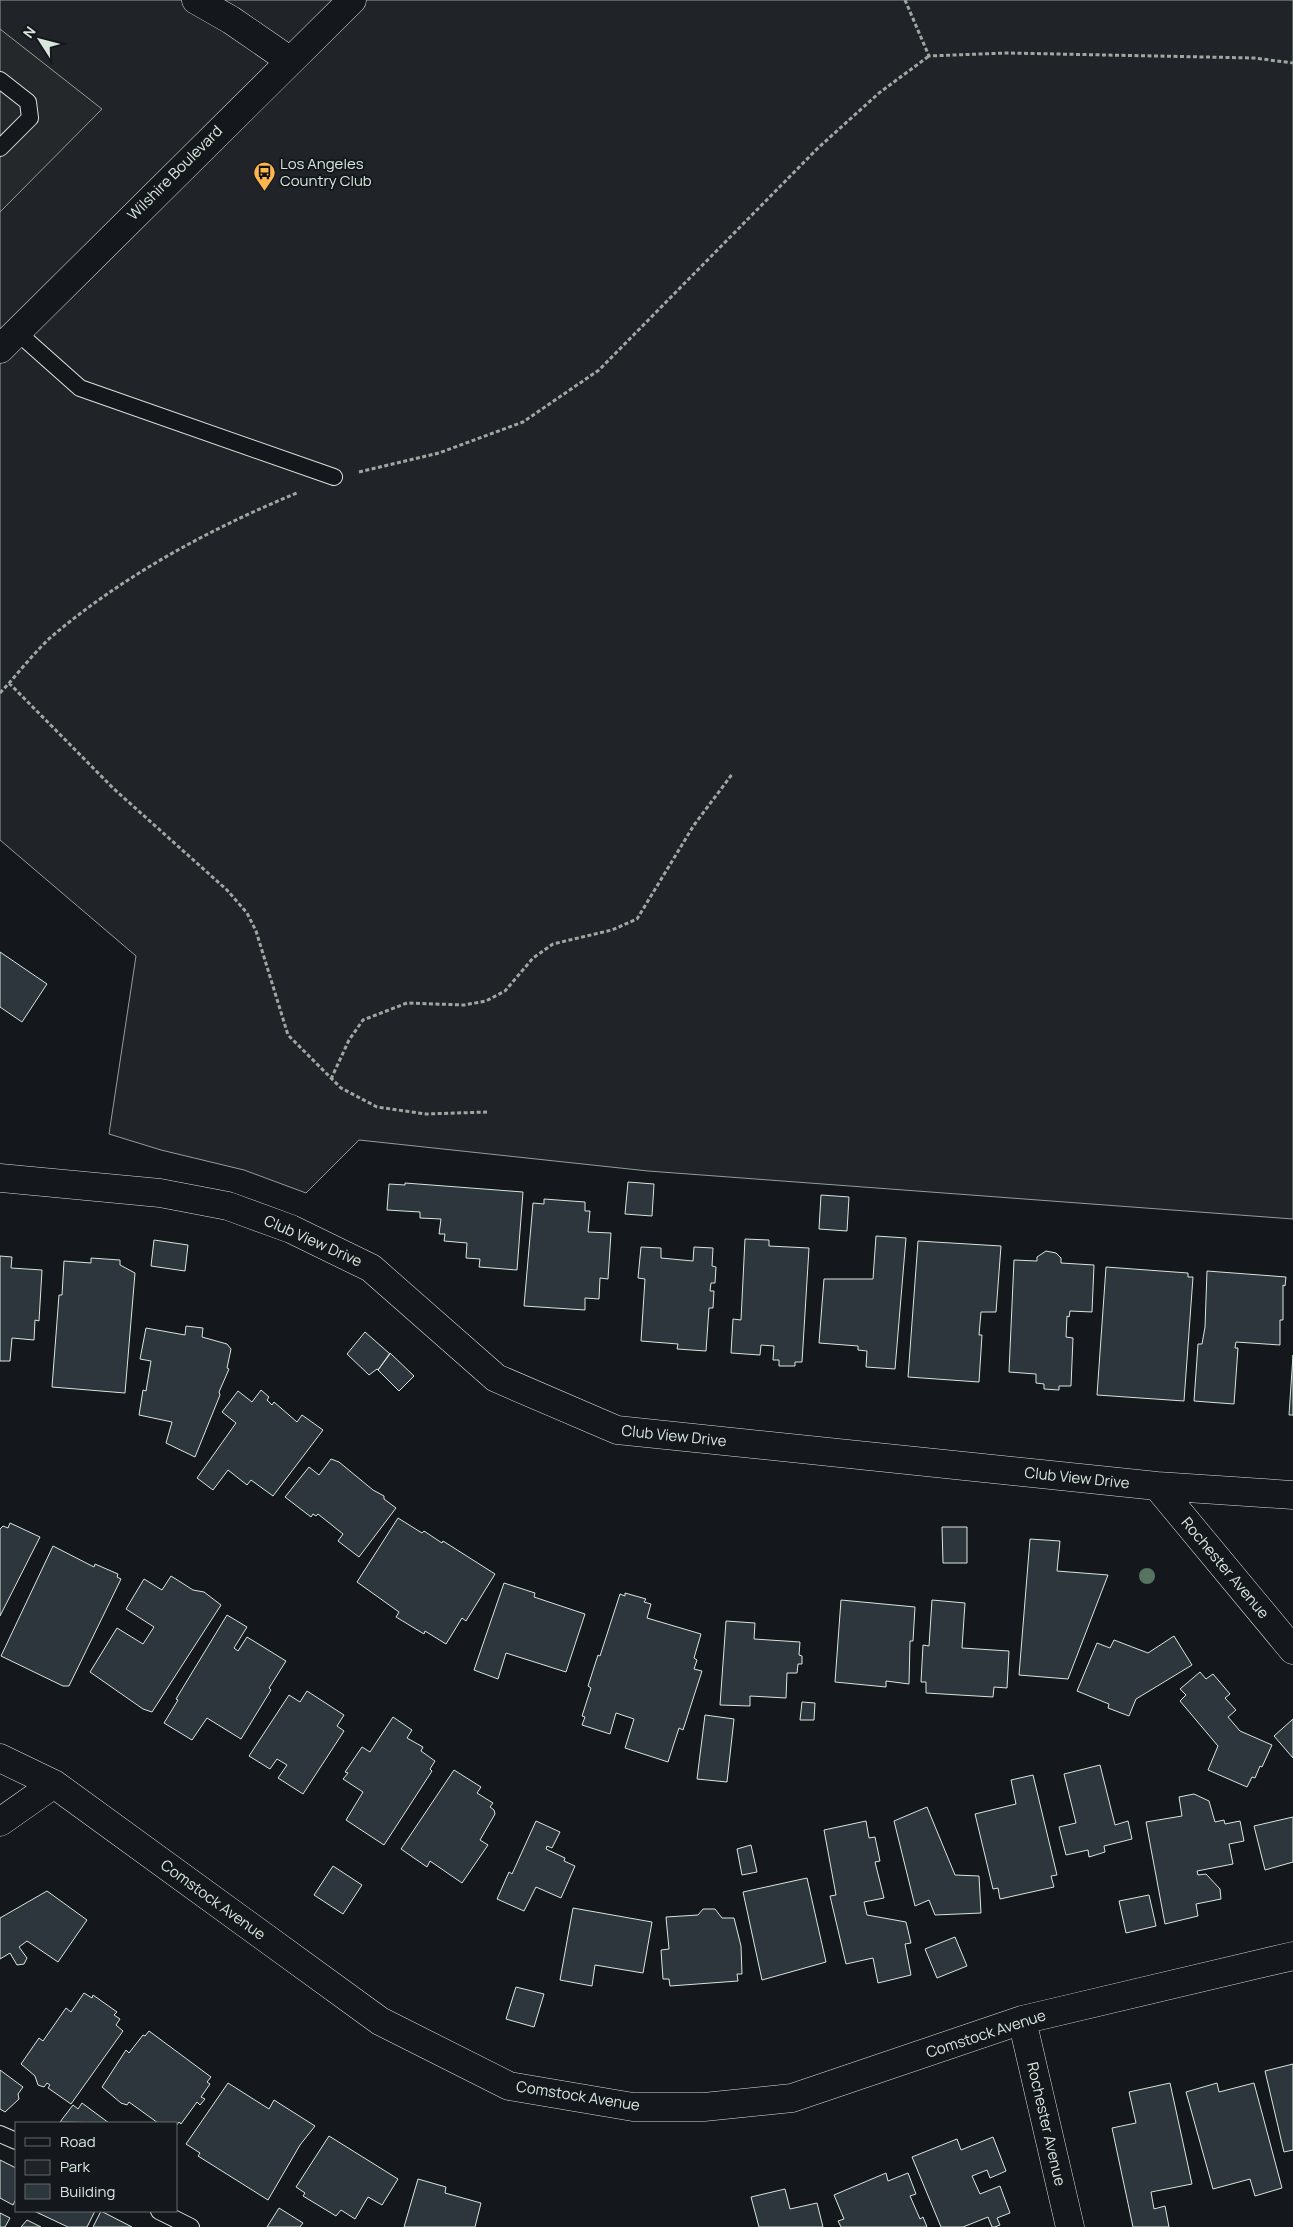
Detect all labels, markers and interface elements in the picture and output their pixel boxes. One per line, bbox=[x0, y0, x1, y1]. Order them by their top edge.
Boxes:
north arrow bbox=[15, 15, 65, 65]
text: N bbox=[18, 22, 40, 42]
street label: Wilshire Boulevard bbox=[122, 120, 227, 225]
place label: Los Angeles Country Club bbox=[280, 153, 372, 191]
bus stop icon: Los Angeles Country Club bbox=[252, 161, 276, 192]
street label: Club View Drive bbox=[261, 1210, 366, 1272]
street label: Club View Drive bbox=[621, 1420, 728, 1451]
street label: Club View Drive bbox=[1024, 1462, 1131, 1493]
street label: Rochester Avenue bbox=[1177, 1513, 1274, 1623]
street label: Comstock Avenue bbox=[157, 1854, 270, 1945]
street label: Comstock Avenue bbox=[923, 2004, 1049, 2063]
street label: Rochester Avenue bbox=[1022, 2060, 1071, 2188]
street label: Comstock Avenue bbox=[515, 2075, 642, 2116]
legend bbox=[15, 2122, 178, 2212]
text: Road bbox=[60, 2131, 96, 2152]
text: Park bbox=[60, 2156, 90, 2177]
text: Building bbox=[60, 2181, 115, 2202]

